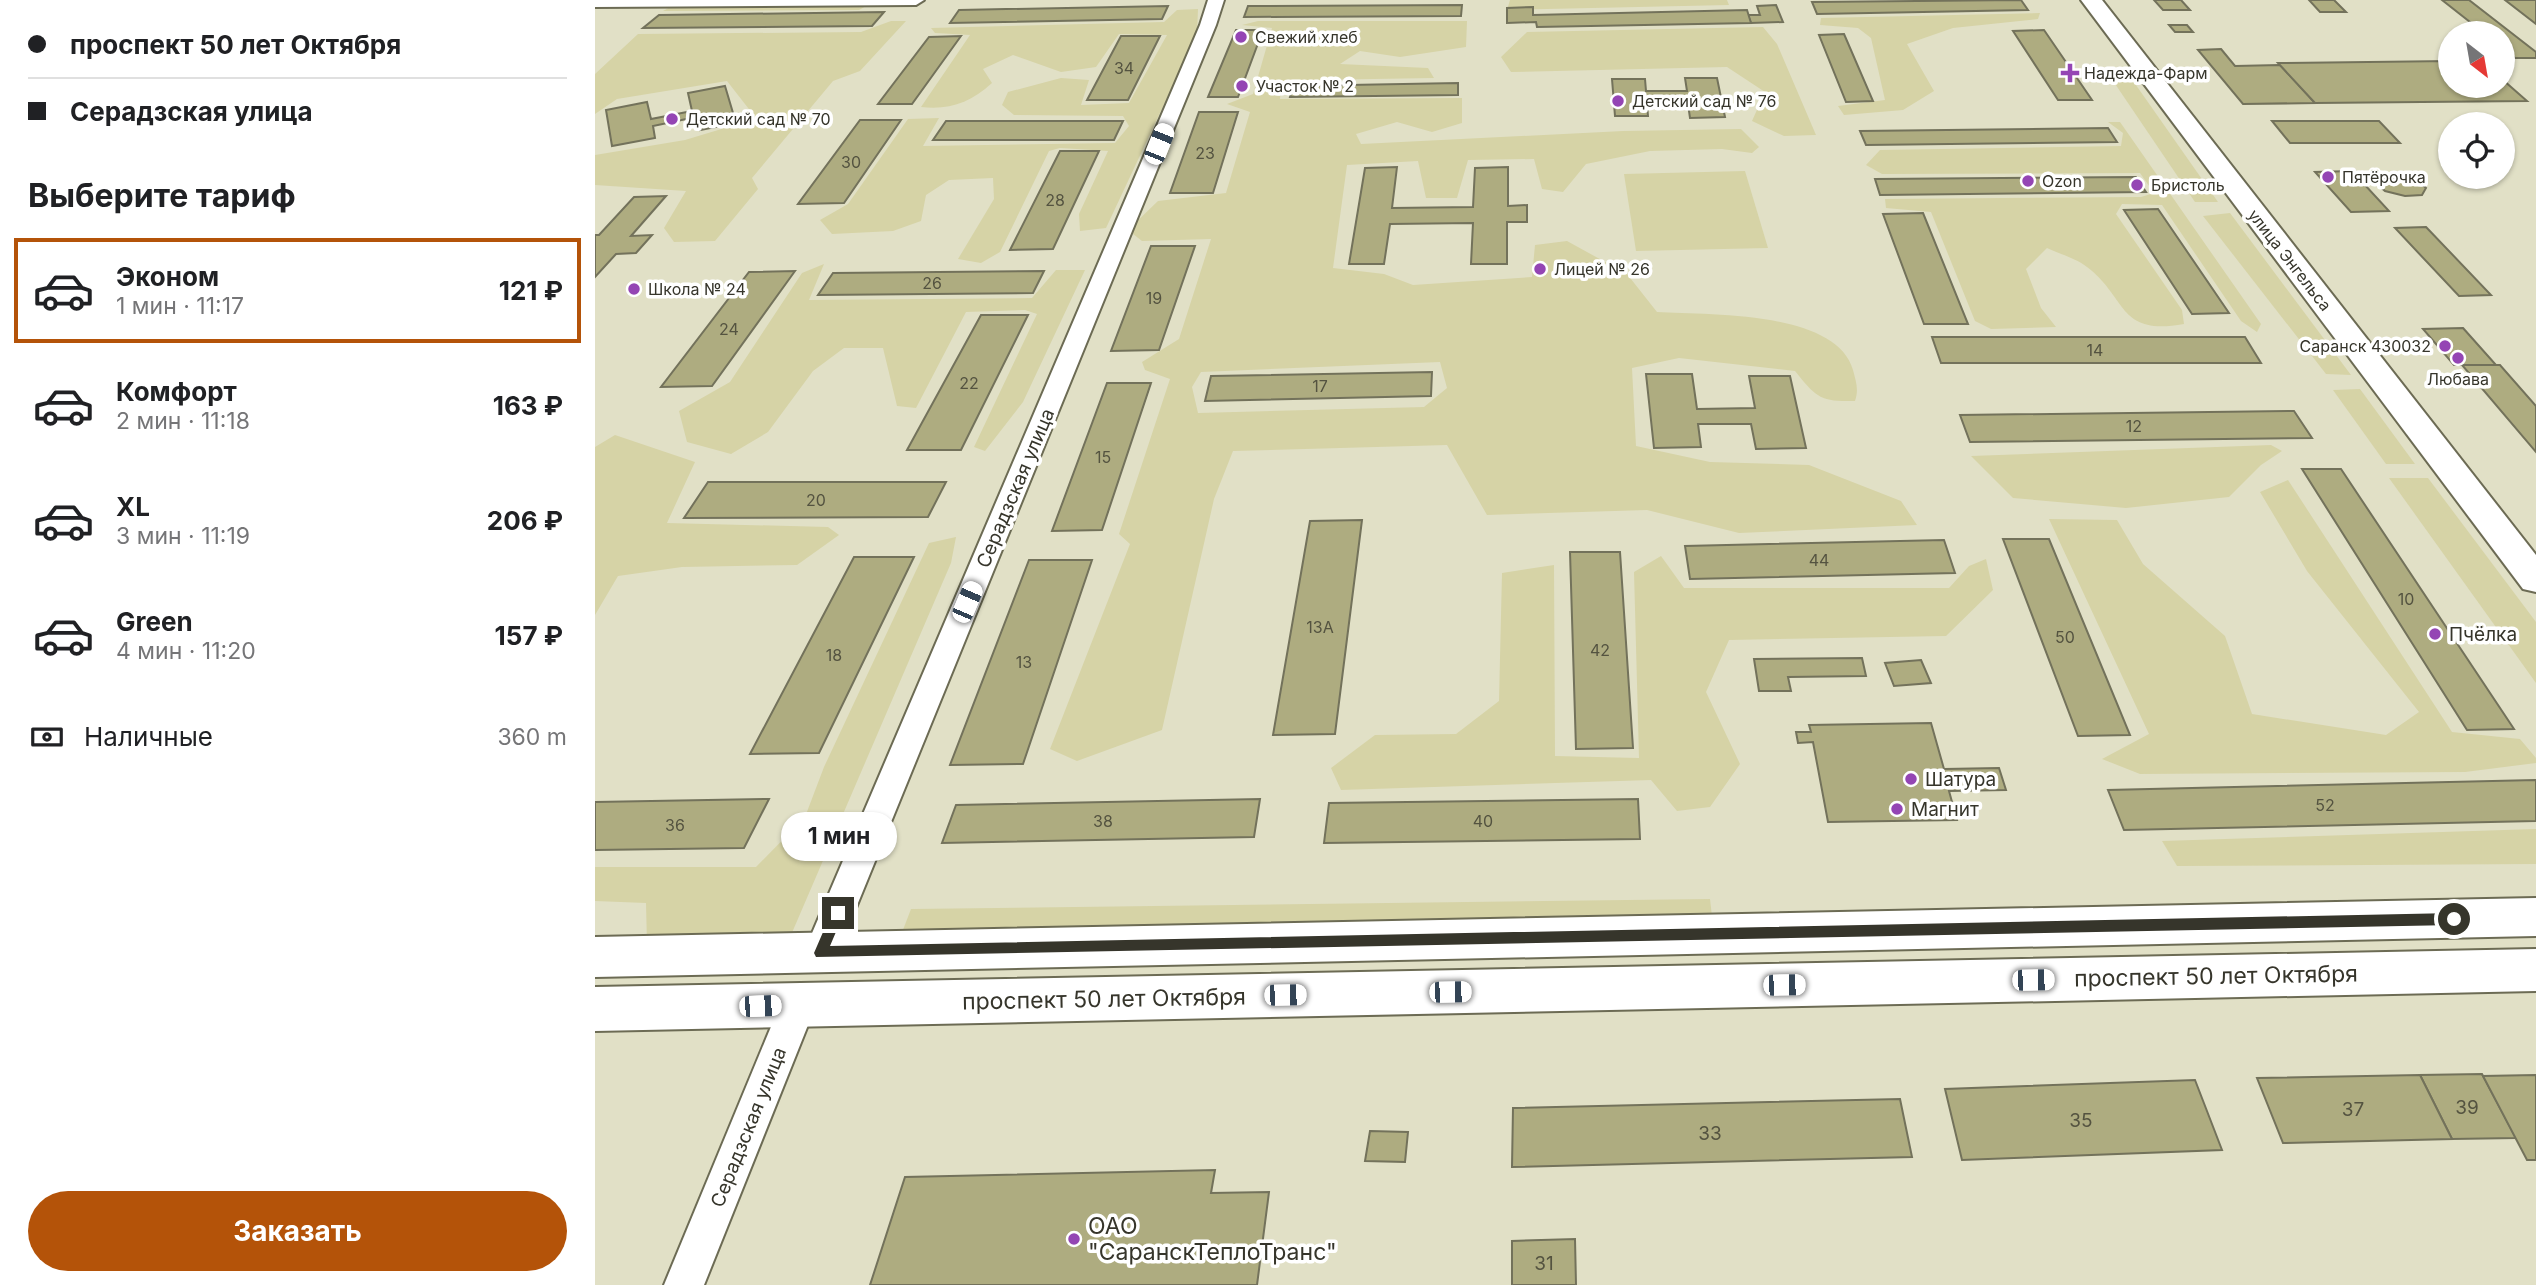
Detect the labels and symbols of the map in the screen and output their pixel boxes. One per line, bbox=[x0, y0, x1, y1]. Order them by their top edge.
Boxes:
north arrow bbox=[2438, 21, 2515, 98]
place label: Свежий хлеб bbox=[1255, 27, 1358, 47]
marker: Свежий хлеб bbox=[1233, 29, 1249, 45]
house number: 34 bbox=[1114, 58, 1134, 78]
place label: Надежда-Фарм bbox=[2084, 63, 2208, 83]
marker: Надежда-Фарм bbox=[2062, 65, 2078, 81]
place label: Участок № 2 bbox=[1256, 76, 1354, 96]
marker: Участок № 2 bbox=[1234, 78, 1250, 94]
place label: Детский сад № 76 bbox=[1632, 91, 1776, 111]
marker: Детский сад № 76 bbox=[1610, 93, 1626, 109]
place label: Детский сад № 70 bbox=[686, 109, 831, 129]
marker: Детский сад № 70 bbox=[664, 111, 680, 127]
car bbox=[1142, 121, 1177, 167]
house number: 23 bbox=[1195, 143, 1215, 163]
house number: 30 bbox=[841, 152, 861, 172]
place label: Пятёрочка bbox=[2342, 167, 2426, 187]
marker: Пятёрочка bbox=[2320, 169, 2336, 185]
place label: Ozon bbox=[2042, 171, 2082, 191]
marker: Ozon bbox=[2020, 173, 2036, 189]
place label: Бристоль bbox=[2151, 175, 2225, 195]
marker: Бристоль bbox=[2129, 177, 2145, 193]
house number: 28 bbox=[1045, 190, 1065, 210]
street label: улица Энгельса bbox=[2244, 205, 2336, 315]
place label: Лицей № 26 bbox=[1554, 259, 1650, 279]
marker: Лицей № 26 bbox=[1532, 261, 1548, 277]
house number: 26 bbox=[922, 273, 942, 293]
place label: Школа № 24 bbox=[648, 279, 746, 299]
marker: Школа № 24 bbox=[626, 281, 642, 297]
house number: 19 bbox=[1146, 288, 1162, 308]
house number: 24 bbox=[719, 319, 739, 339]
place label: Саранск 430032 bbox=[2300, 336, 2431, 356]
marker: Саранск 430032 bbox=[2437, 338, 2453, 354]
house number: 14 bbox=[2087, 340, 2103, 360]
marker: Любава bbox=[2450, 350, 2466, 366]
place label: Любава bbox=[2427, 369, 2489, 389]
house number: 22 bbox=[959, 373, 979, 393]
house number: 17 bbox=[1312, 376, 1328, 396]
street label: Серадзская улица bbox=[972, 405, 1059, 571]
house number: 12 bbox=[2126, 416, 2142, 436]
house number: 15 bbox=[1095, 447, 1111, 467]
house number: 20 bbox=[806, 490, 826, 510]
house number: 44 bbox=[1809, 550, 1829, 570]
car bbox=[950, 579, 985, 625]
house number: 10 bbox=[2398, 589, 2414, 609]
house number: 13А bbox=[1306, 617, 1334, 637]
place label: Пчёлка bbox=[2449, 623, 2517, 646]
marker: Пчёлка bbox=[2427, 626, 2443, 642]
house number: 50 bbox=[2055, 627, 2075, 647]
house number: 42 bbox=[1590, 640, 1610, 660]
house number: 18 bbox=[826, 645, 842, 665]
house number: 13 bbox=[1016, 652, 1032, 672]
place label: Шатура bbox=[1925, 768, 1996, 791]
marker: Шатура bbox=[1903, 771, 1919, 787]
house number: 52 bbox=[2315, 795, 2335, 815]
place label: Магнит bbox=[1911, 798, 1979, 821]
marker: Магнит bbox=[1889, 801, 1905, 817]
callout: 1 мин bbox=[780, 811, 896, 860]
house number: 38 bbox=[1093, 811, 1113, 831]
house number: 40 bbox=[1473, 811, 1493, 831]
house number: 36 bbox=[665, 815, 685, 835]
route end bbox=[822, 897, 854, 929]
route start bbox=[2438, 903, 2470, 935]
street label: проспект 50 лет Октября bbox=[2074, 960, 2358, 992]
car bbox=[2012, 969, 2055, 991]
car bbox=[1763, 974, 1806, 996]
car bbox=[1429, 981, 1472, 1003]
street label: проспект 50 лет Октября bbox=[962, 983, 1246, 1015]
car bbox=[1264, 984, 1307, 1006]
car bbox=[739, 995, 782, 1017]
street label: Серадзская улица bbox=[706, 1044, 791, 1211]
house number: 39 bbox=[2455, 1096, 2479, 1119]
house number: 37 bbox=[2342, 1098, 2364, 1121]
house number: 35 bbox=[2069, 1109, 2093, 1132]
house number: 33 bbox=[1698, 1122, 1722, 1145]
place label: ОАО "СаранскТеплоТранс" bbox=[1088, 1212, 1337, 1266]
marker: ОАО "СаранскТеплоТранс" bbox=[1066, 1231, 1082, 1247]
house number: 31 bbox=[1534, 1252, 1554, 1275]

